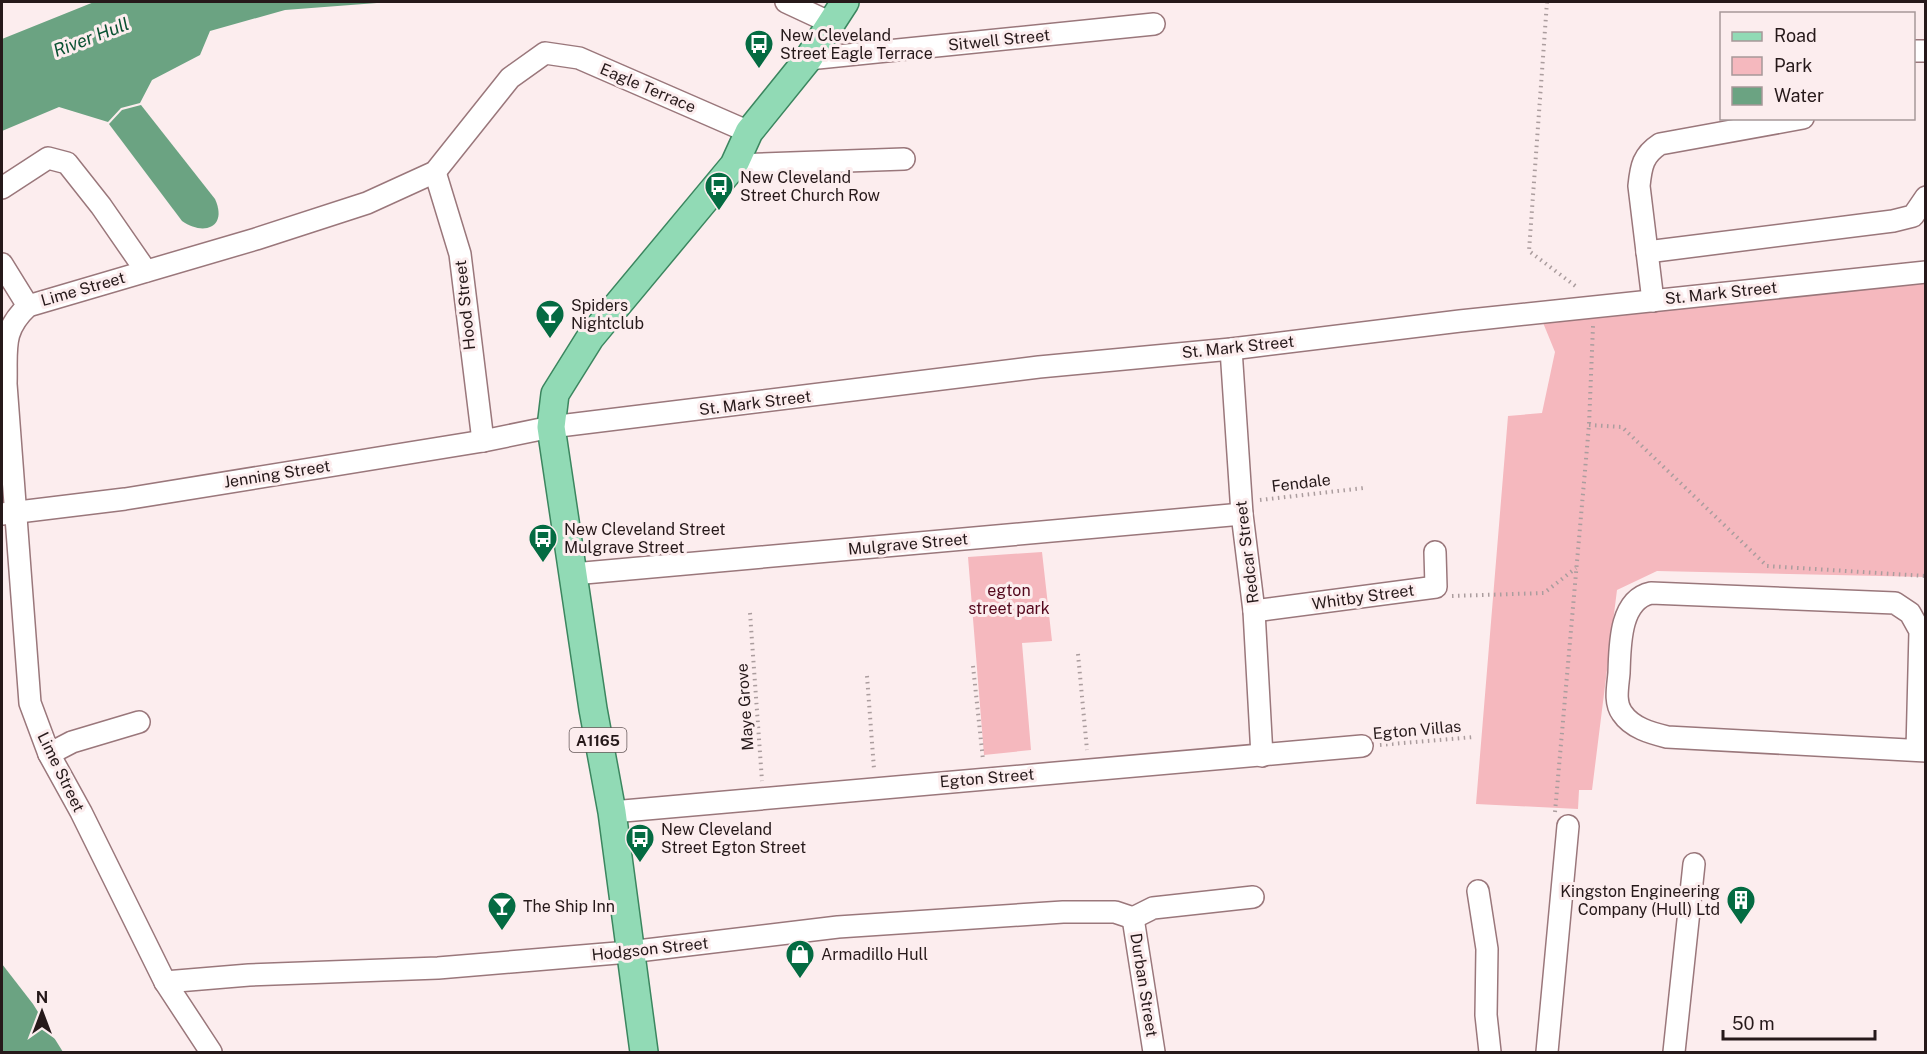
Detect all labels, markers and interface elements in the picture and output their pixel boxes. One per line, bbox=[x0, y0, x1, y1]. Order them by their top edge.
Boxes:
legend bbox=[1720, 12, 1915, 120]
water label: River Hull bbox=[50, 13, 132, 61]
street label: Sitwell Street bbox=[947, 25, 1051, 55]
text: Road bbox=[1774, 25, 1817, 46]
place label: New Cleveland Street Eagle Terrace bbox=[780, 26, 933, 63]
bus stop icon: New Cleveland Street Eagle Terrace bbox=[743, 28, 775, 70]
text: Park bbox=[1774, 55, 1812, 76]
street label: Eagle Terrace bbox=[597, 59, 699, 117]
text: Water bbox=[1774, 85, 1824, 106]
place label: New Cleveland Street Church Row bbox=[740, 168, 881, 205]
bus stop icon: New Cleveland Street Church Row bbox=[703, 170, 735, 212]
street label: Hood Street bbox=[451, 259, 479, 351]
street label: Lime Street bbox=[39, 268, 127, 310]
street label: St. Mark Street bbox=[1664, 278, 1778, 308]
place label: Spiders Nightclub bbox=[571, 296, 644, 333]
bar icon: Spiders Nightclub bbox=[534, 298, 566, 340]
street label: St. Mark Street bbox=[1181, 332, 1295, 362]
street label: St. Mark Street bbox=[698, 387, 812, 419]
street label: Jenning Street bbox=[222, 456, 332, 492]
street label: Fendale bbox=[1270, 470, 1332, 496]
street label: Redcar Street bbox=[1231, 499, 1263, 605]
place label: New Cleveland Street Mulgrave Street bbox=[564, 520, 726, 557]
bus stop icon: New Cleveland Street Mulgrave Street bbox=[527, 522, 559, 564]
street label: Mulgrave Street bbox=[847, 529, 969, 559]
street label: Whitby Street bbox=[1311, 580, 1415, 614]
park label: egton street park bbox=[968, 581, 1050, 618]
street label: Maye Grove bbox=[732, 663, 758, 751]
street label: Egton Villas bbox=[1372, 717, 1462, 743]
road number: A1165 bbox=[570, 728, 626, 752]
street label: Lime Street bbox=[33, 729, 89, 815]
street label: Egton Street bbox=[939, 764, 1035, 792]
place label: New Cleveland Street Egton Street bbox=[661, 820, 806, 857]
bus stop icon: New Cleveland Street Egton Street bbox=[624, 822, 656, 864]
place label: Kingston Engineering Company (Hull) Ltd bbox=[1560, 882, 1720, 919]
building icon: Kingston Engineering Company (Hull) Ltd bbox=[1725, 884, 1757, 926]
bar icon: The Ship Inn bbox=[486, 890, 518, 932]
place label: The Ship Inn bbox=[523, 897, 615, 916]
street label: Durban Street bbox=[1126, 932, 1162, 1038]
street label: Hodgson Street bbox=[591, 933, 709, 965]
shop icon: Armadillo Hull bbox=[784, 938, 816, 980]
place label: Armadillo Hull bbox=[821, 945, 928, 964]
north arrow bbox=[12, 982, 72, 1042]
text: N bbox=[36, 988, 48, 1007]
scale bar bbox=[1723, 1003, 1874, 1041]
text: 50 m bbox=[1732, 1013, 1775, 1034]

